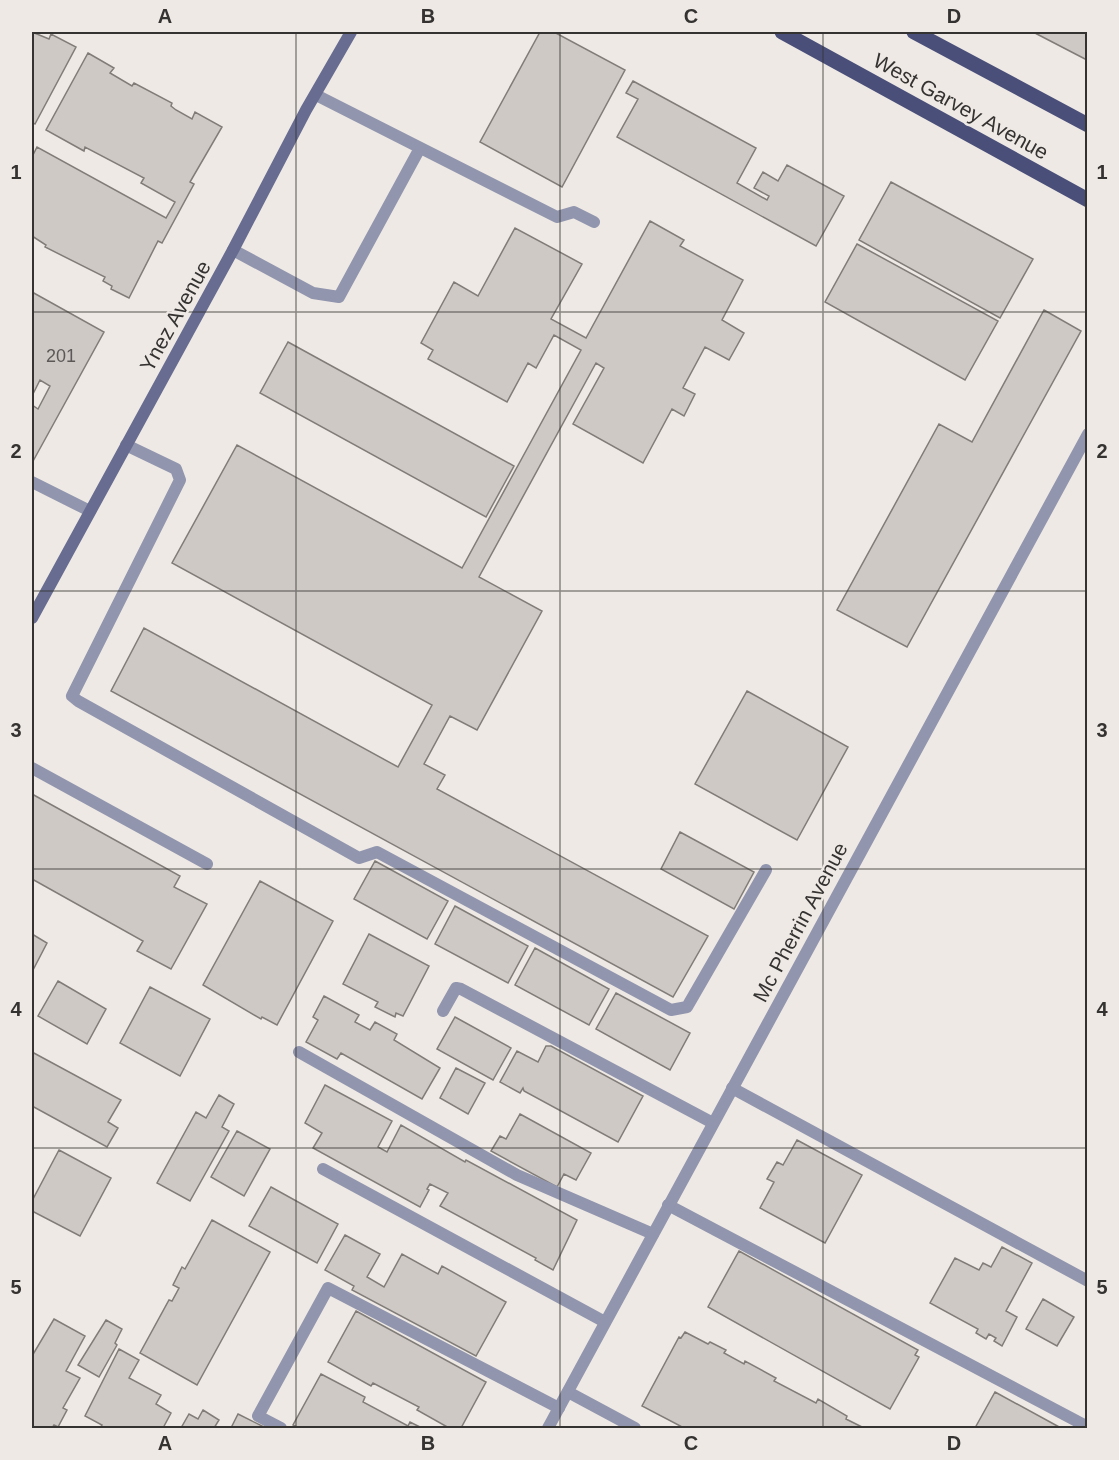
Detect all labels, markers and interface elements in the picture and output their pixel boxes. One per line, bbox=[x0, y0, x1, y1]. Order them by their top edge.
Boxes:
text: A bbox=[158, 5, 172, 27]
text: B bbox=[421, 5, 435, 27]
text: C bbox=[684, 5, 698, 27]
text: D bbox=[947, 5, 961, 27]
street label: West Garvey Avenue bbox=[869, 48, 1053, 164]
text: 1 bbox=[10, 161, 22, 183]
text: 1 bbox=[1096, 161, 1108, 183]
street label: Ynez Avenue bbox=[135, 256, 215, 376]
house number: 201 bbox=[46, 346, 76, 366]
text: 2 bbox=[10, 440, 22, 462]
text: 2 bbox=[1096, 440, 1108, 462]
text: 3 bbox=[10, 719, 22, 741]
text: 3 bbox=[1096, 719, 1108, 741]
street label: Mc Pherrin Avenue bbox=[748, 838, 852, 1006]
text: 4 bbox=[10, 998, 22, 1020]
text: 4 bbox=[1096, 998, 1108, 1020]
text: 5 bbox=[10, 1276, 22, 1298]
text: 5 bbox=[1096, 1276, 1108, 1298]
text: A bbox=[158, 1432, 172, 1454]
text: B bbox=[421, 1432, 435, 1454]
text: C bbox=[684, 1432, 698, 1454]
text: D bbox=[947, 1432, 961, 1454]

